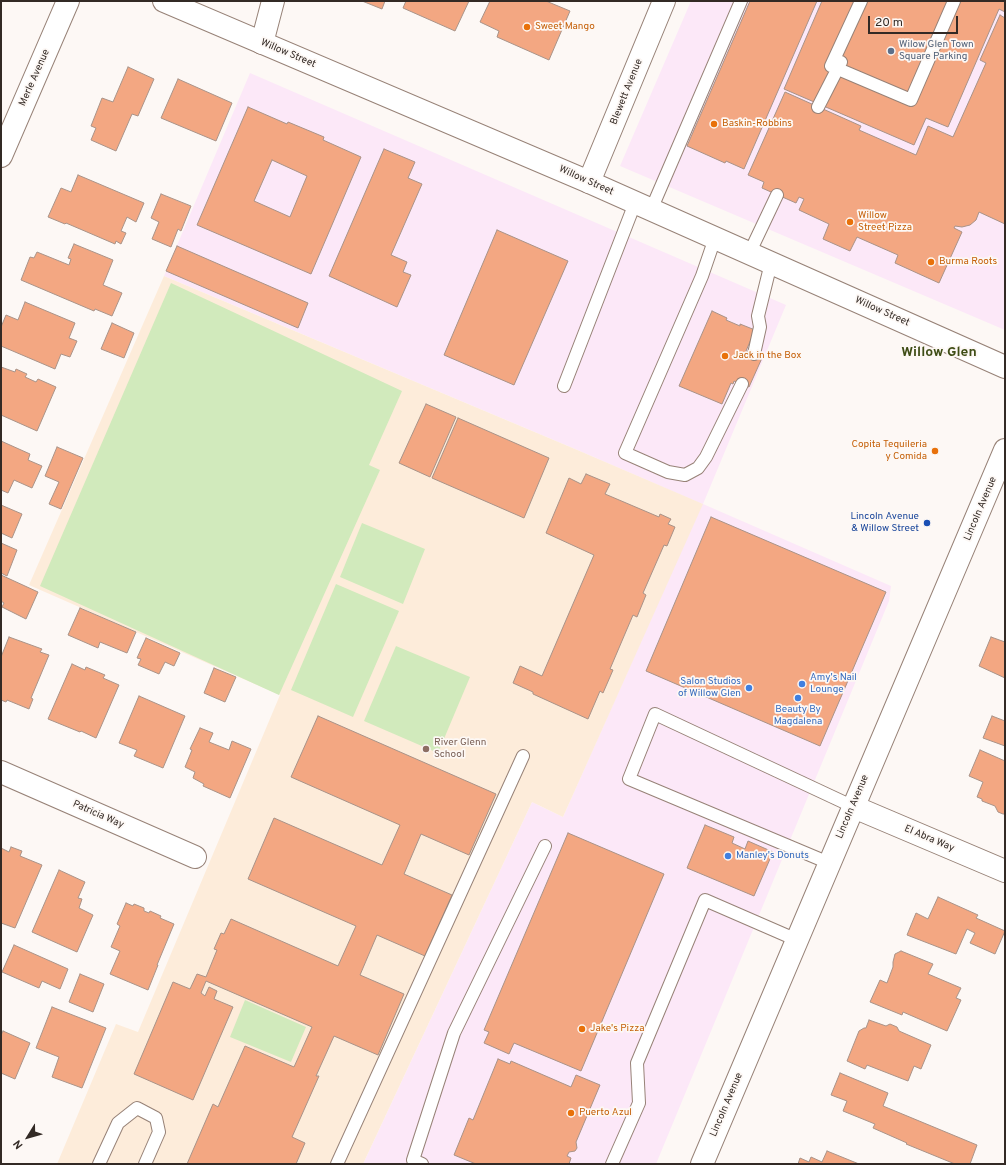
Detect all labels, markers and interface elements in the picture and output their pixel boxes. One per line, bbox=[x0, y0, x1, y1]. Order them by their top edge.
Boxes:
scale bar bbox=[870, 8, 960, 34]
text: 20 m bbox=[875, 15, 903, 31]
place label: Sweet Mango bbox=[535, 21, 595, 33]
marker: Sweet Mango bbox=[522, 22, 532, 32]
street label: Willow Street bbox=[259, 37, 317, 71]
place label: Wilow Glen Town Square Parking bbox=[899, 39, 974, 62]
marker: Wilow Glen Town Square Parking bbox=[886, 46, 896, 56]
street label: Merle Avenue bbox=[17, 48, 53, 108]
street label: Blewett Avenue bbox=[608, 57, 646, 127]
place label: Baskin-Robbins bbox=[722, 118, 792, 130]
marker: Baskin-Robbins bbox=[709, 119, 719, 129]
street label: Willow Street bbox=[557, 164, 615, 198]
place label: Willow Street Pizza bbox=[858, 210, 912, 234]
marker: Willow Street Pizza bbox=[845, 217, 855, 227]
place label: Burma Roots bbox=[939, 256, 997, 268]
marker: Burma Roots bbox=[926, 257, 936, 267]
street label: Willow Street bbox=[853, 295, 911, 329]
district label: Willow Glen bbox=[901, 345, 977, 361]
place label: Jack in the Box bbox=[733, 350, 801, 362]
marker: Jack in the Box bbox=[720, 351, 730, 361]
place label: Copita Tequileria y Comida bbox=[851, 439, 927, 462]
marker: Copita Tequileria y Comida bbox=[930, 446, 940, 456]
street label: Lincoln Avenue bbox=[962, 475, 1000, 543]
place label: Lincoln Avenue & Willow Street bbox=[850, 511, 919, 534]
marker: Lincoln Avenue & Willow Street bbox=[922, 518, 932, 528]
place label: Amy's Nail Lounge bbox=[810, 672, 857, 696]
place label: Salon Studios of Willow Glen bbox=[678, 676, 741, 700]
marker: Amy's Nail Lounge bbox=[797, 679, 807, 689]
marker: Salon Studios of Willow Glen bbox=[744, 683, 754, 693]
marker: Beauty By Magdalena bbox=[793, 693, 803, 703]
place label: Beauty By Magdalena bbox=[774, 704, 822, 728]
place label: River Glenn School bbox=[434, 737, 486, 760]
marker: River Glenn School bbox=[421, 744, 431, 754]
street label: Lincoln Avenue bbox=[834, 773, 872, 841]
street label: Patricia Way bbox=[71, 798, 125, 832]
street label: El Abra Way bbox=[902, 823, 956, 855]
place label: Manley's Donuts bbox=[736, 850, 809, 862]
marker: Manley's Donuts bbox=[723, 851, 733, 861]
place label: Jake's Pizza bbox=[590, 1023, 644, 1035]
marker: Jake's Pizza bbox=[577, 1024, 587, 1034]
street label: Lincoln Avenue bbox=[708, 1071, 746, 1139]
place label: Puerto Azul bbox=[579, 1107, 632, 1119]
marker: Puerto Azul bbox=[566, 1108, 576, 1118]
north arrow bbox=[8, 1117, 48, 1157]
text: N bbox=[10, 1137, 26, 1152]

